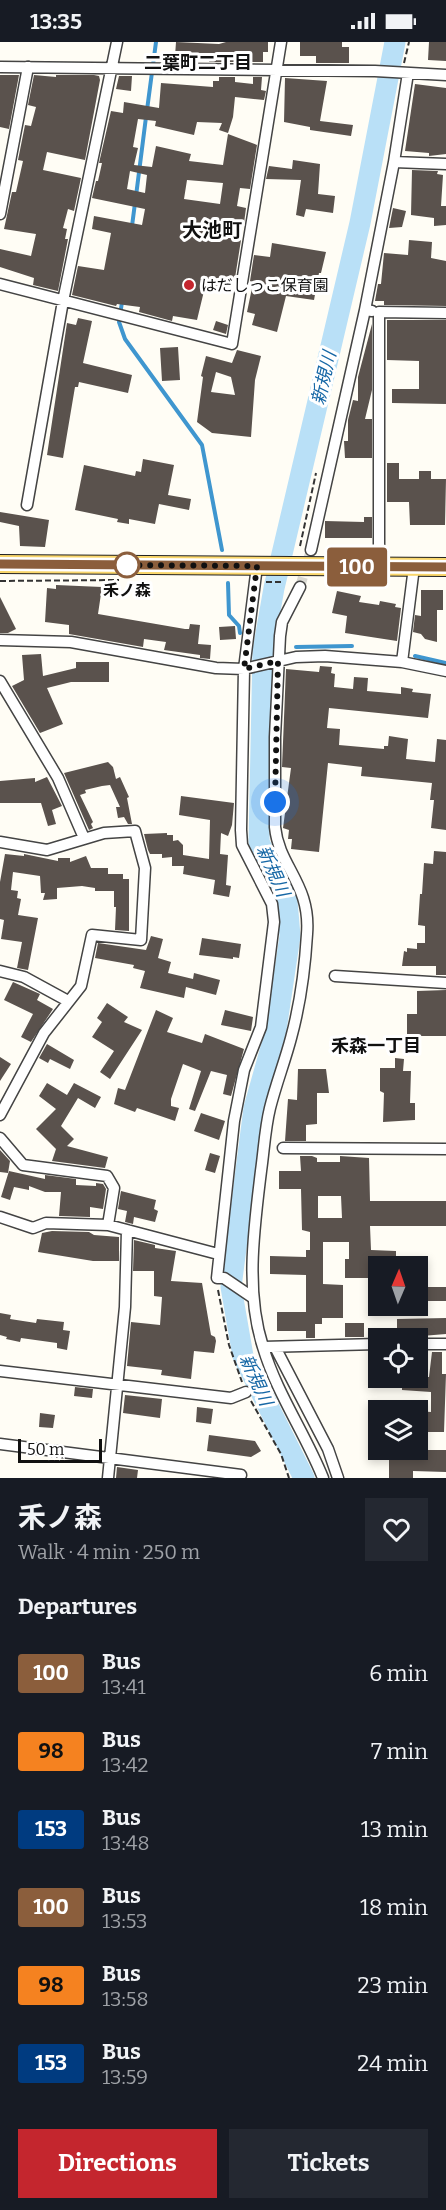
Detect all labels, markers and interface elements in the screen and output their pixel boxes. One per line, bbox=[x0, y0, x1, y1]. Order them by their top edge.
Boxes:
text: 13:35 bbox=[30, 8, 82, 35]
district label: 二葉町二丁目 bbox=[144, 52, 252, 74]
district label: 大池町 bbox=[182, 218, 242, 242]
place label: はだしっこ保育園 bbox=[201, 276, 329, 295]
marker: はだしっこ保育園 bbox=[182, 278, 196, 292]
water label: 新規川 bbox=[307, 347, 341, 407]
line badge: 100 bbox=[322, 548, 392, 586]
marker: 禾ノ森 bbox=[114, 552, 140, 578]
text: 100 bbox=[339, 554, 375, 580]
place label: 禾ノ森 bbox=[103, 581, 151, 600]
your location bbox=[260, 787, 290, 817]
water label: 新規川 bbox=[252, 842, 295, 902]
district label: 禾森一丁目 bbox=[331, 1035, 421, 1057]
north arrow bbox=[368, 1256, 428, 1316]
map controls bbox=[368, 1256, 428, 1460]
button: locate bbox=[368, 1328, 428, 1388]
water label: 新規川 bbox=[235, 1351, 278, 1411]
button: layers bbox=[368, 1400, 428, 1460]
scale bar bbox=[18, 1436, 102, 1464]
text: 50 m bbox=[27, 1440, 64, 1459]
button: heart bbox=[365, 1498, 428, 1561]
text: 禾ノ森 bbox=[18, 1501, 102, 1534]
text: Walk · 4 min · 250 m bbox=[18, 1540, 200, 1564]
text: Departures bbox=[18, 1593, 137, 1620]
text: Bus bbox=[102, 1648, 141, 1675]
text: 100 bbox=[33, 1660, 69, 1686]
text: 6 min bbox=[369, 1660, 428, 1687]
text: 13:41 bbox=[102, 1675, 146, 1699]
text: Bus bbox=[102, 1726, 141, 1753]
text: 98 bbox=[38, 1738, 64, 1764]
text: 7 min bbox=[371, 1738, 428, 1765]
text: 13:42 bbox=[102, 1753, 148, 1777]
text: Bus bbox=[102, 1804, 141, 1831]
text: 153 bbox=[35, 1816, 67, 1842]
text: 13 min bbox=[361, 1816, 428, 1843]
text: 13:48 bbox=[102, 1831, 149, 1855]
text: Bus bbox=[102, 1882, 141, 1909]
text: 100 bbox=[33, 1894, 69, 1920]
text: 18 min bbox=[360, 1894, 428, 1921]
text: 13:53 bbox=[102, 1909, 147, 1933]
text: Bus bbox=[102, 1960, 141, 1987]
text: 98 bbox=[38, 1972, 64, 1998]
text: 23 min bbox=[358, 1972, 428, 1999]
text: 13:58 bbox=[102, 1987, 148, 2011]
text: Bus bbox=[102, 2038, 141, 2065]
text: 153 bbox=[35, 2050, 67, 2076]
text: 24 min bbox=[357, 2050, 428, 2077]
text: 13:59 bbox=[102, 2065, 148, 2089]
button: Directions bbox=[18, 2129, 217, 2198]
button: Tickets bbox=[229, 2129, 428, 2198]

